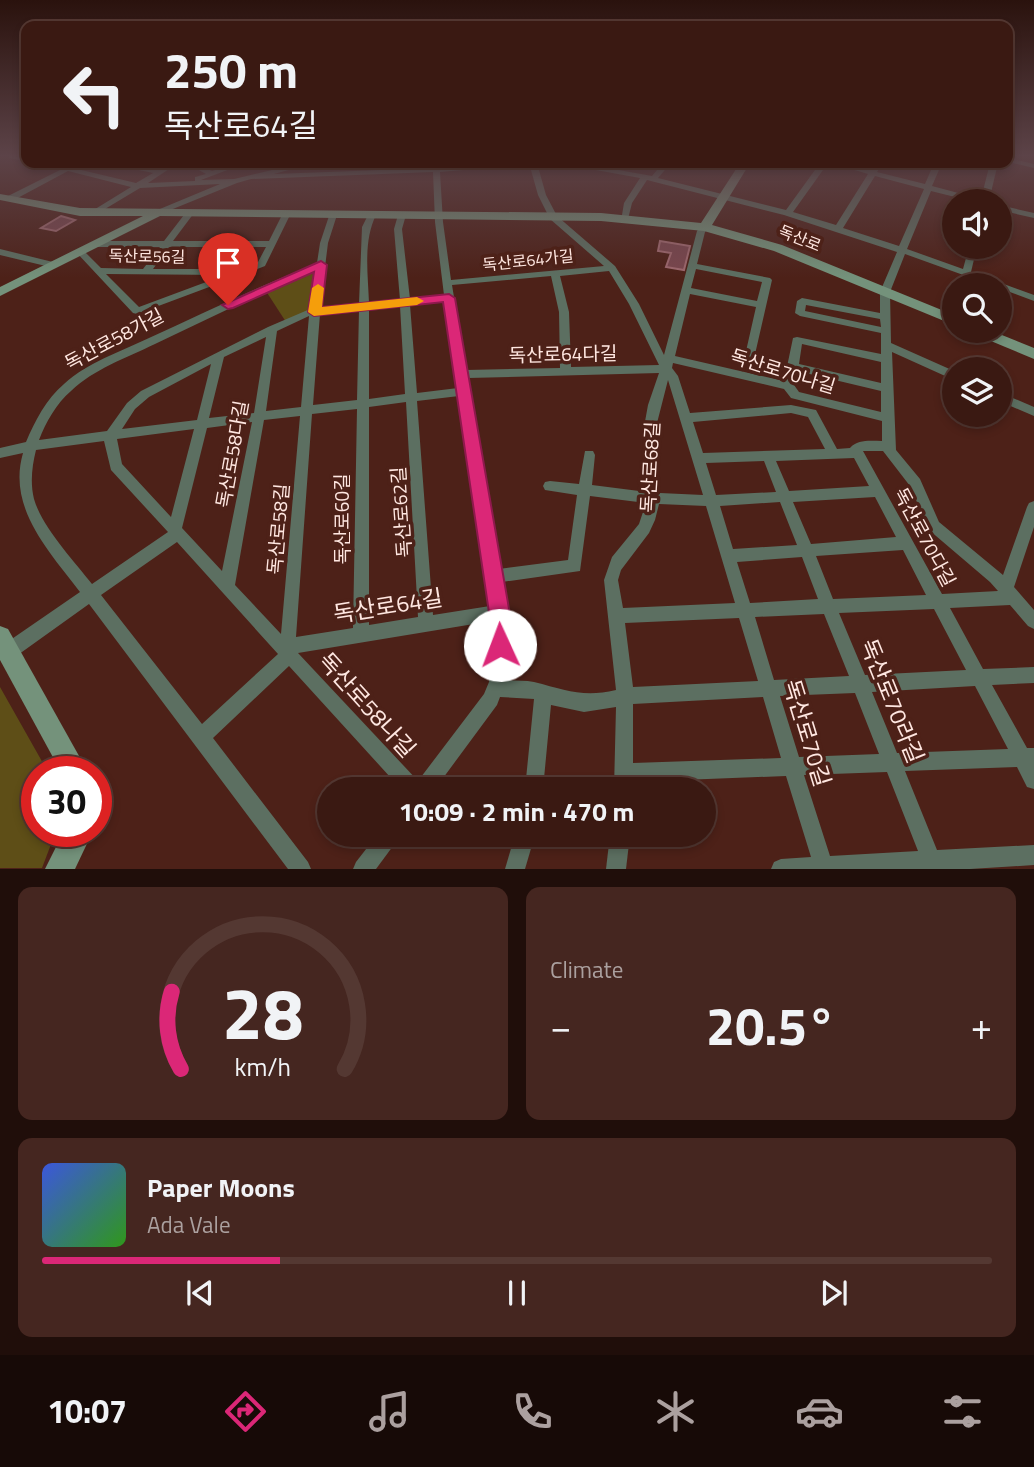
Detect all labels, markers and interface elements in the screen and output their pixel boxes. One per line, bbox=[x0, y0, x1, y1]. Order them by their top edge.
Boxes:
text: 250 m bbox=[164, 32, 298, 107]
icon: left bbox=[49, 49, 140, 140]
text: 독산로64길 bbox=[164, 101, 318, 149]
map controls bbox=[942, 189, 1012, 427]
button: sound bbox=[942, 189, 1012, 259]
street label: 독산로 bbox=[775, 219, 825, 258]
pin bbox=[198, 233, 258, 305]
street label: 독산로56길 bbox=[108, 243, 186, 269]
street label: 독산로64가길 bbox=[481, 243, 575, 277]
icon: arrive bbox=[209, 244, 247, 282]
button: search bbox=[942, 273, 1012, 343]
street label: 독산로58가길 bbox=[59, 300, 169, 377]
street label: 독산로64다길 bbox=[508, 338, 618, 369]
street label: 독산로70나길 bbox=[727, 341, 839, 400]
button: layers bbox=[942, 357, 1012, 427]
street label: 독산로58다길 bbox=[208, 398, 255, 510]
street label: 독산로68길 bbox=[633, 421, 666, 513]
street label: 독산로62길 bbox=[383, 466, 418, 559]
street label: 독산로60길 bbox=[327, 473, 356, 565]
street label: 독산로58길 bbox=[259, 482, 296, 576]
street label: 독산로70다길 bbox=[887, 482, 964, 592]
street label: 독산로64길 bbox=[331, 580, 445, 631]
position arrow bbox=[463, 608, 537, 682]
street label: 독산로70라길 bbox=[852, 633, 933, 768]
street label: 독산로58나길 bbox=[310, 644, 424, 765]
street label: 독산로70길 bbox=[775, 675, 840, 791]
speed limit sign: 30 bbox=[21, 756, 112, 847]
text: 10:09 · 2 min · 470 m bbox=[399, 792, 634, 831]
text: Climate bbox=[550, 952, 623, 987]
text: 28 bbox=[222, 958, 304, 1068]
text: 20.5° bbox=[706, 986, 836, 1065]
text: − bbox=[550, 997, 571, 1055]
text: + bbox=[971, 997, 992, 1055]
text: km/h bbox=[235, 1048, 291, 1086]
text: Paper Moons bbox=[147, 1168, 295, 1207]
text: Ada Vale bbox=[147, 1207, 231, 1242]
icon: previous bbox=[181, 1274, 219, 1312]
icon: pause bbox=[498, 1274, 536, 1312]
icon: next bbox=[815, 1274, 853, 1312]
text: 10:07 bbox=[47, 1387, 127, 1435]
icon: directions bbox=[221, 1387, 270, 1436]
icon: music bbox=[365, 1387, 414, 1436]
icon: phone bbox=[508, 1387, 557, 1436]
icon: climate bbox=[651, 1387, 700, 1436]
icon: car bbox=[795, 1387, 844, 1436]
icon: filters bbox=[938, 1387, 987, 1436]

